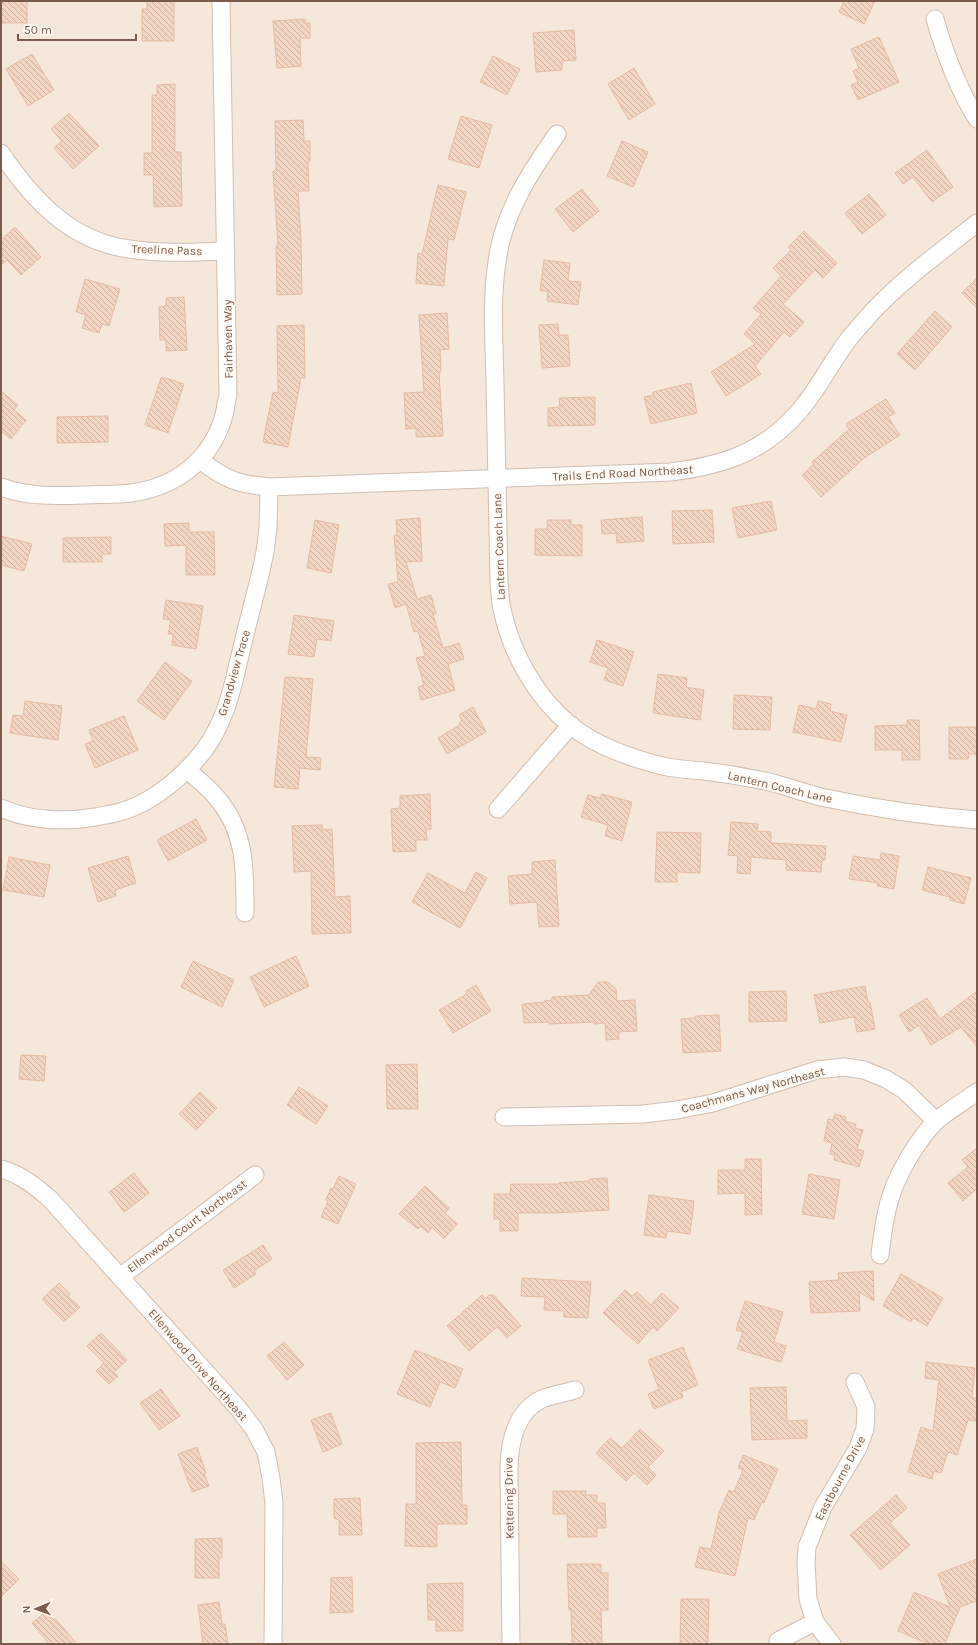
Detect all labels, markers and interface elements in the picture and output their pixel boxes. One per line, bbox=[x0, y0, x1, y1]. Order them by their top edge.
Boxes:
scale bar bbox=[18, 16, 136, 42]
text: 50 m bbox=[24, 23, 52, 37]
street label: Treeline Pass bbox=[131, 242, 203, 258]
street label: Fairhaven Way bbox=[220, 299, 236, 379]
street label: Trails End Road Northeast bbox=[552, 462, 694, 484]
street label: Lantern Coach Lane bbox=[490, 493, 508, 601]
street label: Grandview Trace bbox=[215, 628, 253, 718]
street label: Lantern Coach Lane bbox=[726, 768, 834, 806]
street label: Coachmans Way Northeast bbox=[680, 1064, 827, 1116]
street label: Ellenwood Court Northeast bbox=[124, 1176, 250, 1276]
street label: Ellenwood Drive Northeast bbox=[145, 1306, 251, 1424]
street label: Eastbourne Drive bbox=[812, 1433, 868, 1523]
street label: Kettering Drive bbox=[501, 1457, 517, 1539]
north arrow bbox=[16, 1589, 56, 1629]
text: N bbox=[20, 1605, 33, 1614]

